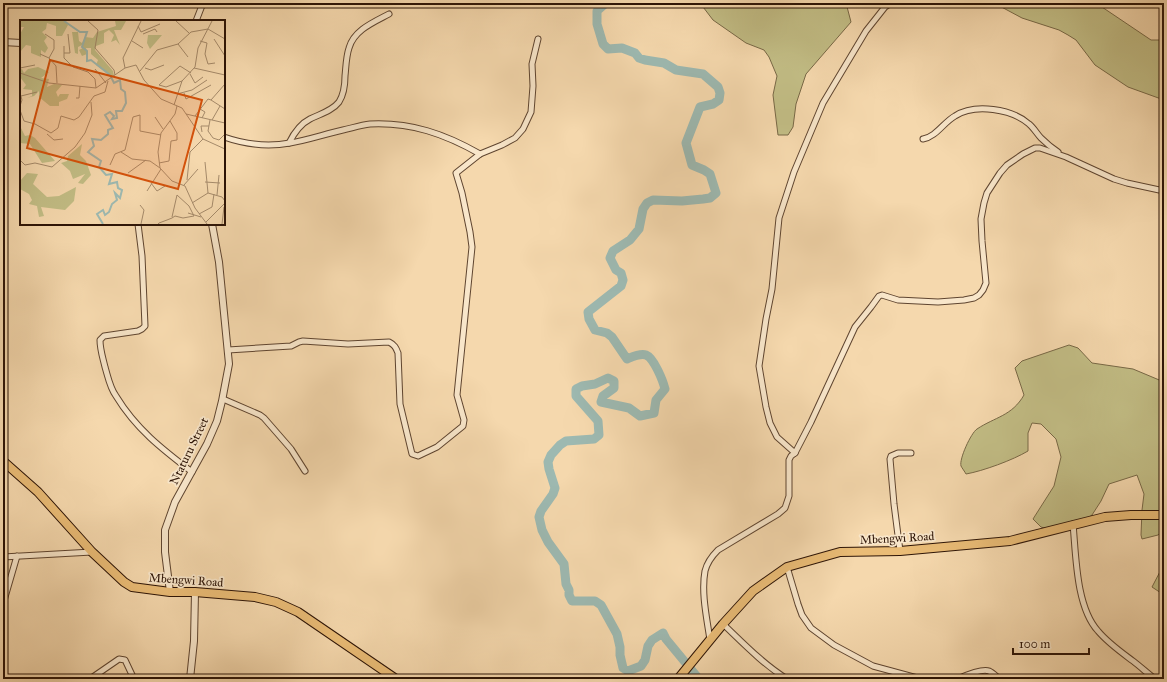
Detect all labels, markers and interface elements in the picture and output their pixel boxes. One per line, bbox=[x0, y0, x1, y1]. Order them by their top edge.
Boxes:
inset map bbox=[20, 20, 225, 225]
street label: Ntaturu Street bbox=[167, 414, 212, 487]
street label: Mbengwi Road bbox=[859, 529, 935, 548]
street label: Mbengwi Road bbox=[148, 570, 224, 591]
scale bar bbox=[1013, 630, 1089, 656]
text: 100 m bbox=[1019, 637, 1050, 651]

